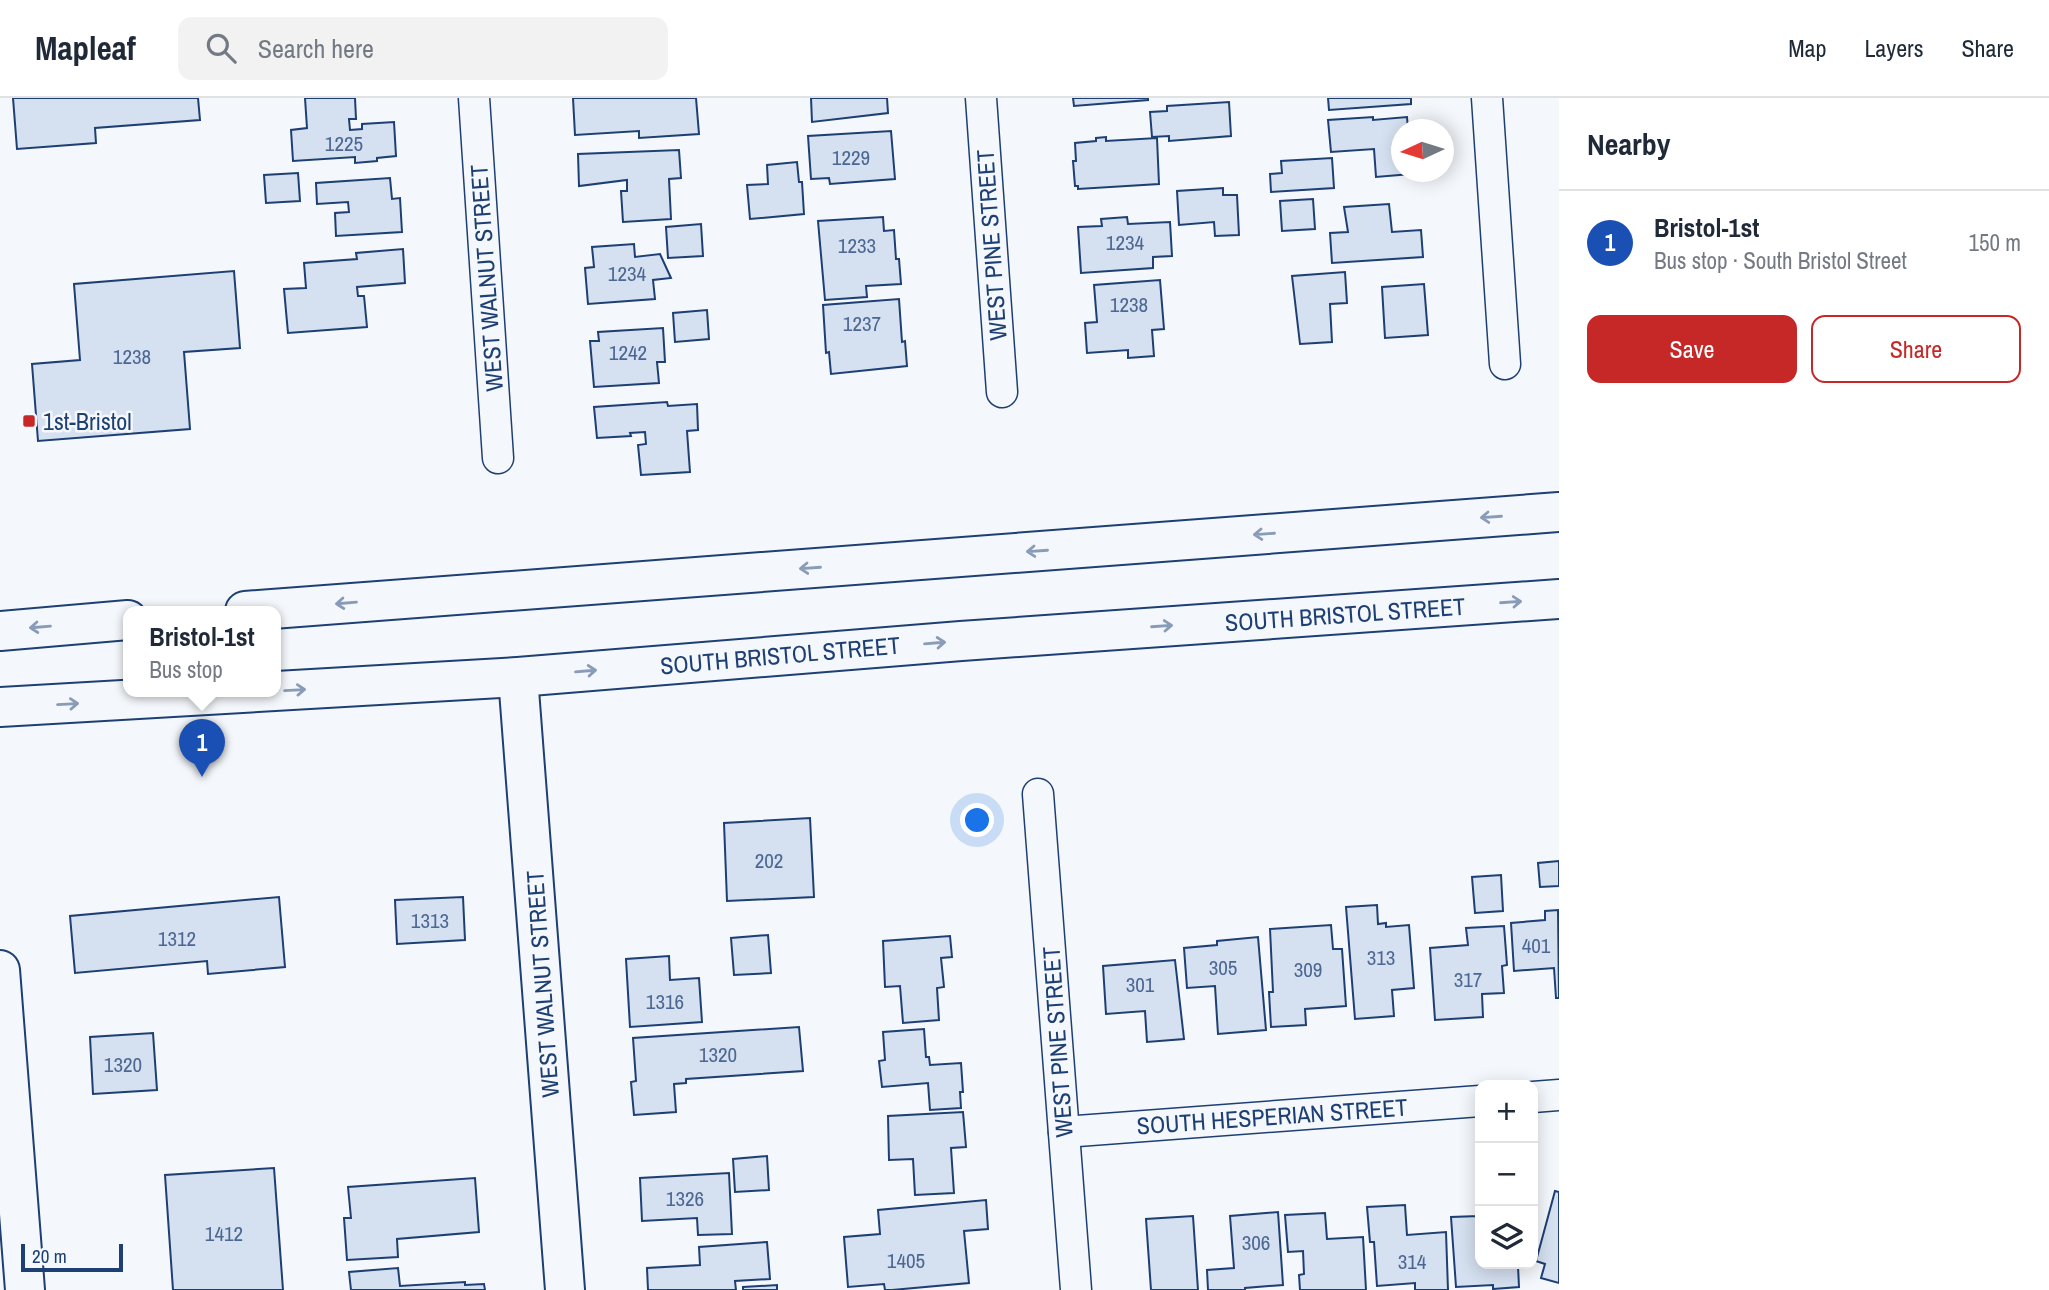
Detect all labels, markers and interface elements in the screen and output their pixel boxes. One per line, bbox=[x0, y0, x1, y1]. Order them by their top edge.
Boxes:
search box bbox=[178, 17, 668, 80]
text: Mapleaf bbox=[35, 26, 136, 70]
icon: search bbox=[202, 29, 240, 67]
text: Search here bbox=[258, 31, 374, 66]
text: Map bbox=[1788, 32, 1826, 64]
text: Layers bbox=[1864, 32, 1923, 64]
text: Share bbox=[1961, 32, 2014, 64]
north arrow bbox=[1391, 119, 1454, 182]
text: Nearby bbox=[1587, 124, 1670, 164]
house number: 1225 bbox=[325, 129, 363, 158]
house number: 1229 bbox=[832, 143, 870, 172]
street label: WEST PINE STREET bbox=[968, 149, 1014, 341]
street label: WEST WALNUT STREET bbox=[462, 164, 510, 392]
text: Bristol-1st bbox=[1654, 210, 1759, 245]
text: 1 bbox=[1605, 227, 1615, 258]
text: 150 m bbox=[1969, 227, 2021, 258]
house number: 1234 bbox=[1106, 228, 1145, 257]
house number: 1233 bbox=[838, 231, 876, 260]
text: Bus stop · South Bristol Street bbox=[1654, 245, 1907, 276]
house number: 1234 bbox=[608, 259, 647, 288]
house number: 1238 bbox=[1110, 290, 1148, 319]
house number: 1237 bbox=[843, 309, 881, 338]
button: Save bbox=[1587, 315, 1797, 383]
button: Share bbox=[1811, 315, 2021, 383]
house number: 1242 bbox=[609, 338, 647, 367]
house number: 1238 bbox=[113, 342, 151, 371]
place label: 1st-Bristol bbox=[43, 405, 132, 437]
marker: 1st-Bristol bbox=[21, 413, 37, 429]
one-way arrow bbox=[1480, 511, 1503, 524]
one-way arrow bbox=[1253, 528, 1276, 541]
one-way arrow bbox=[1026, 545, 1049, 558]
one-way arrow bbox=[800, 562, 822, 575]
street label: SOUTH BRISTOL STREET bbox=[1224, 590, 1466, 638]
one-way arrow bbox=[1499, 595, 1522, 608]
one-way arrow bbox=[335, 597, 357, 610]
popup bbox=[123, 606, 281, 697]
text: Bristol-1st bbox=[149, 619, 255, 654]
one-way arrow bbox=[1150, 620, 1173, 633]
one-way arrow bbox=[29, 621, 52, 634]
street label: SOUTH BRISTOL STREET bbox=[659, 629, 901, 681]
one-way arrow bbox=[923, 636, 946, 649]
text: Bus stop bbox=[149, 654, 223, 685]
one-way arrow bbox=[574, 664, 597, 677]
one-way arrow bbox=[283, 683, 306, 696]
one-way arrow bbox=[56, 697, 79, 710]
pin: 1 bbox=[179, 719, 225, 777]
your location bbox=[960, 803, 994, 837]
house number: 202 bbox=[755, 846, 783, 875]
street label: WEST WALNUT STREET bbox=[518, 870, 566, 1098]
house number: 1313 bbox=[411, 906, 449, 935]
house number: 1312 bbox=[158, 924, 196, 953]
house number: 401 bbox=[1522, 931, 1551, 960]
house number: 313 bbox=[1367, 943, 1395, 972]
street label: WEST PINE STREET bbox=[1034, 946, 1080, 1138]
house number: 305 bbox=[1209, 953, 1237, 982]
house number: 309 bbox=[1294, 955, 1322, 984]
house number: 317 bbox=[1454, 965, 1482, 994]
house number: 301 bbox=[1126, 970, 1155, 999]
house number: 1316 bbox=[646, 987, 684, 1016]
house number: 1320 bbox=[699, 1040, 737, 1069]
house number: 1320 bbox=[104, 1050, 142, 1079]
map controls bbox=[1475, 1080, 1538, 1269]
button: + bbox=[1475, 1080, 1538, 1143]
street label: SOUTH HESPERIAN STREET bbox=[1136, 1091, 1408, 1141]
button: − bbox=[1475, 1143, 1538, 1206]
house number: 1326 bbox=[666, 1184, 704, 1213]
button: layers bbox=[1475, 1206, 1538, 1269]
house number: 1412 bbox=[205, 1219, 243, 1248]
house number: 306 bbox=[1242, 1228, 1270, 1257]
scale bar bbox=[21, 1241, 122, 1273]
text: 20 m bbox=[32, 1243, 67, 1269]
house number: 1405 bbox=[887, 1246, 925, 1275]
house number: 314 bbox=[1398, 1247, 1427, 1276]

